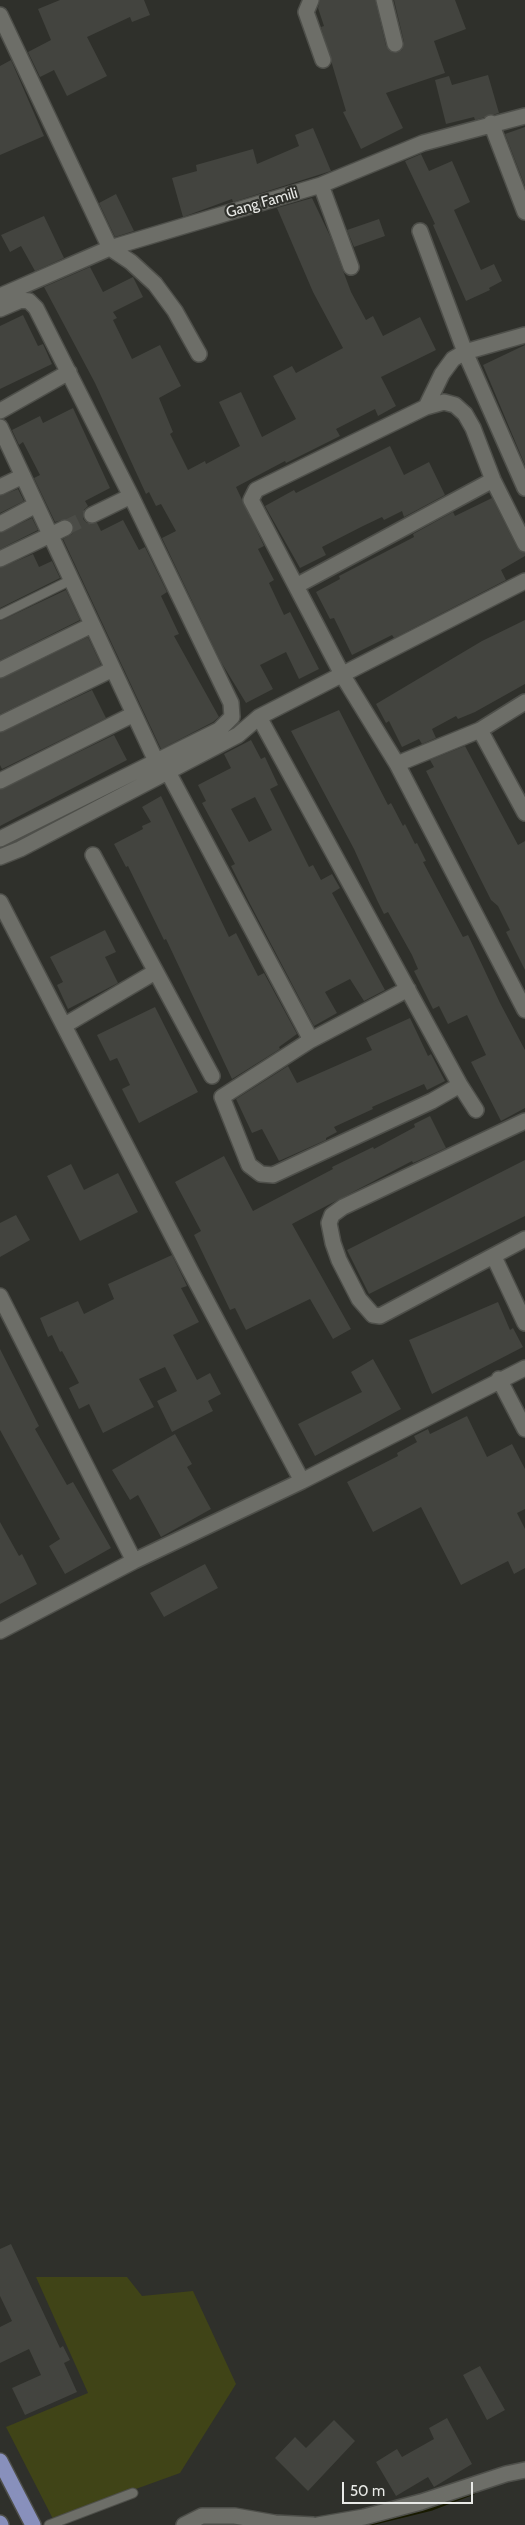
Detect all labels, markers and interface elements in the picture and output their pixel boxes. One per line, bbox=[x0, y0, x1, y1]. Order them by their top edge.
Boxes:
street label: Gang Famili bbox=[224, 184, 300, 222]
scale bar bbox=[345, 2472, 476, 2504]
text: 50 m bbox=[350, 2482, 385, 2500]

